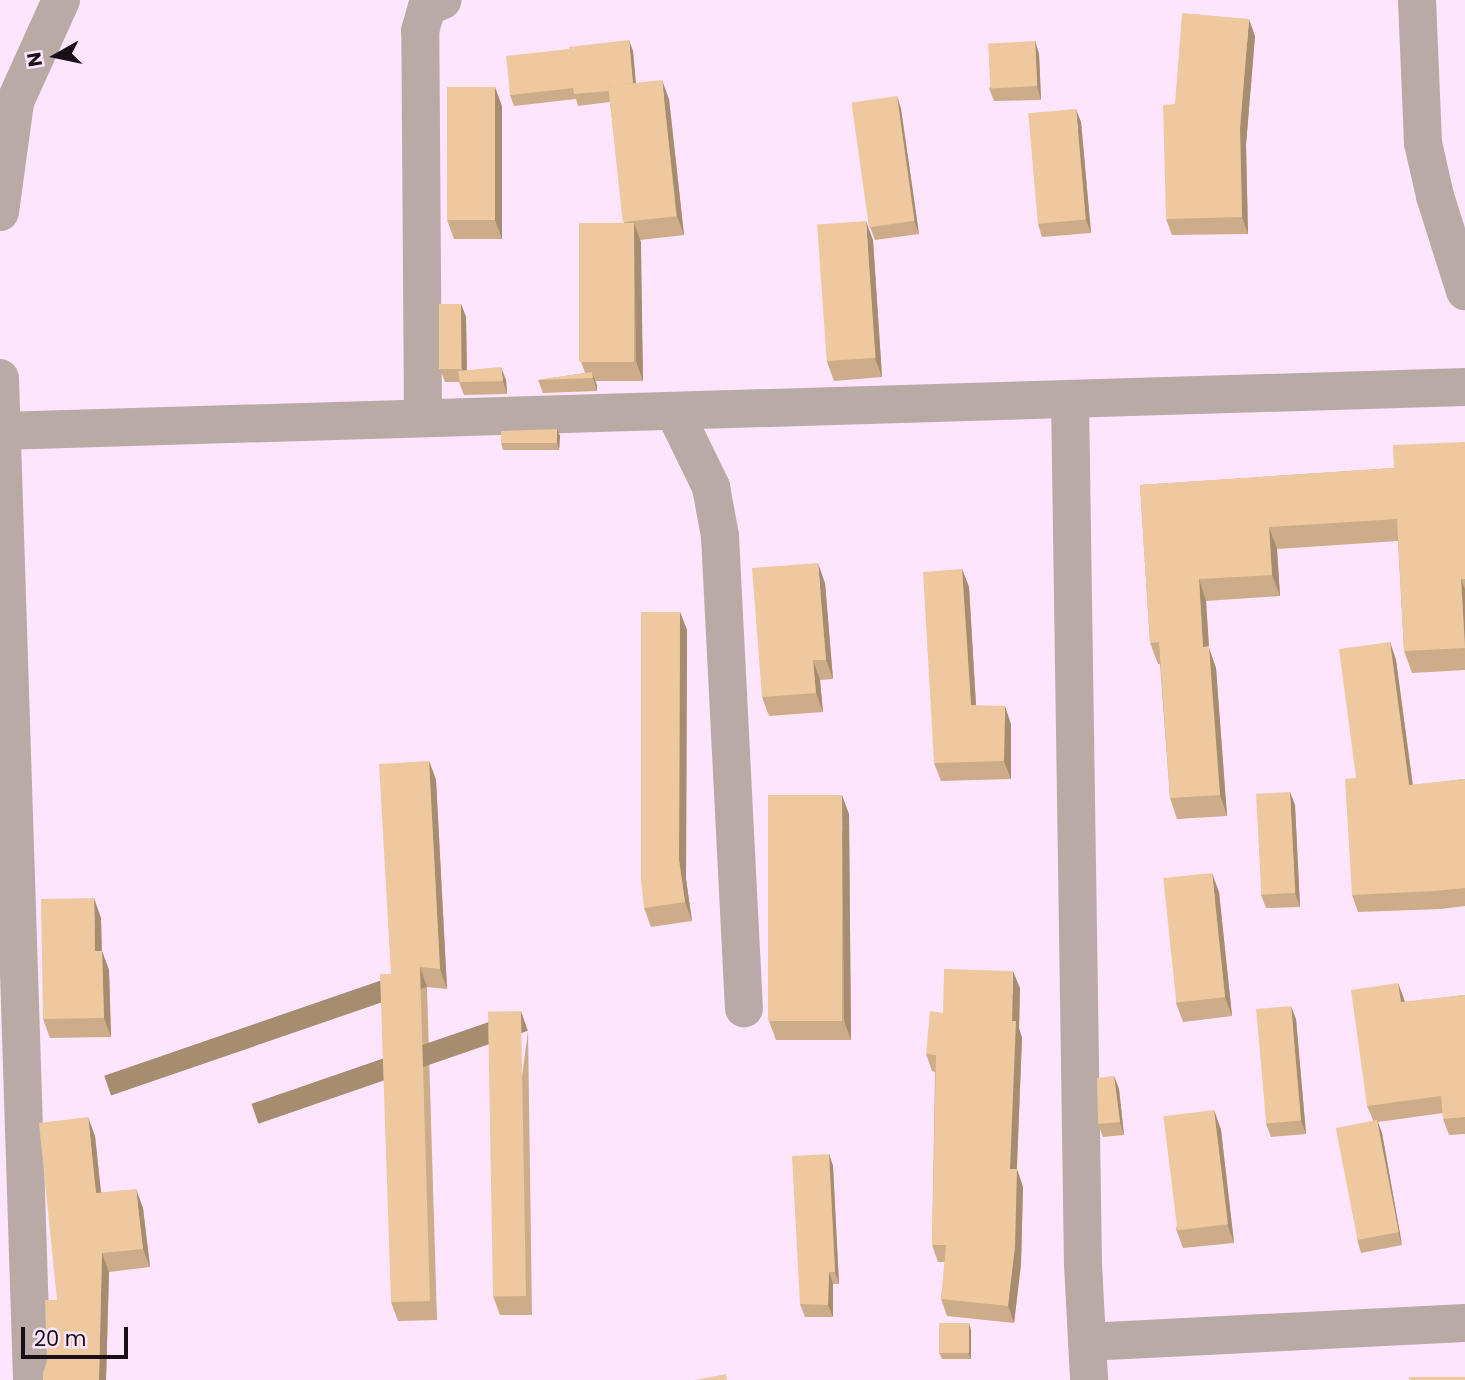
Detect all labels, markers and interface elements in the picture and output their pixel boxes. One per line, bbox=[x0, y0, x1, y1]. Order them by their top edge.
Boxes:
north arrow bbox=[21, 21, 91, 91]
text: N bbox=[20, 50, 49, 69]
scale bar bbox=[24, 1314, 131, 1358]
text: 20 m bbox=[34, 1324, 87, 1353]

